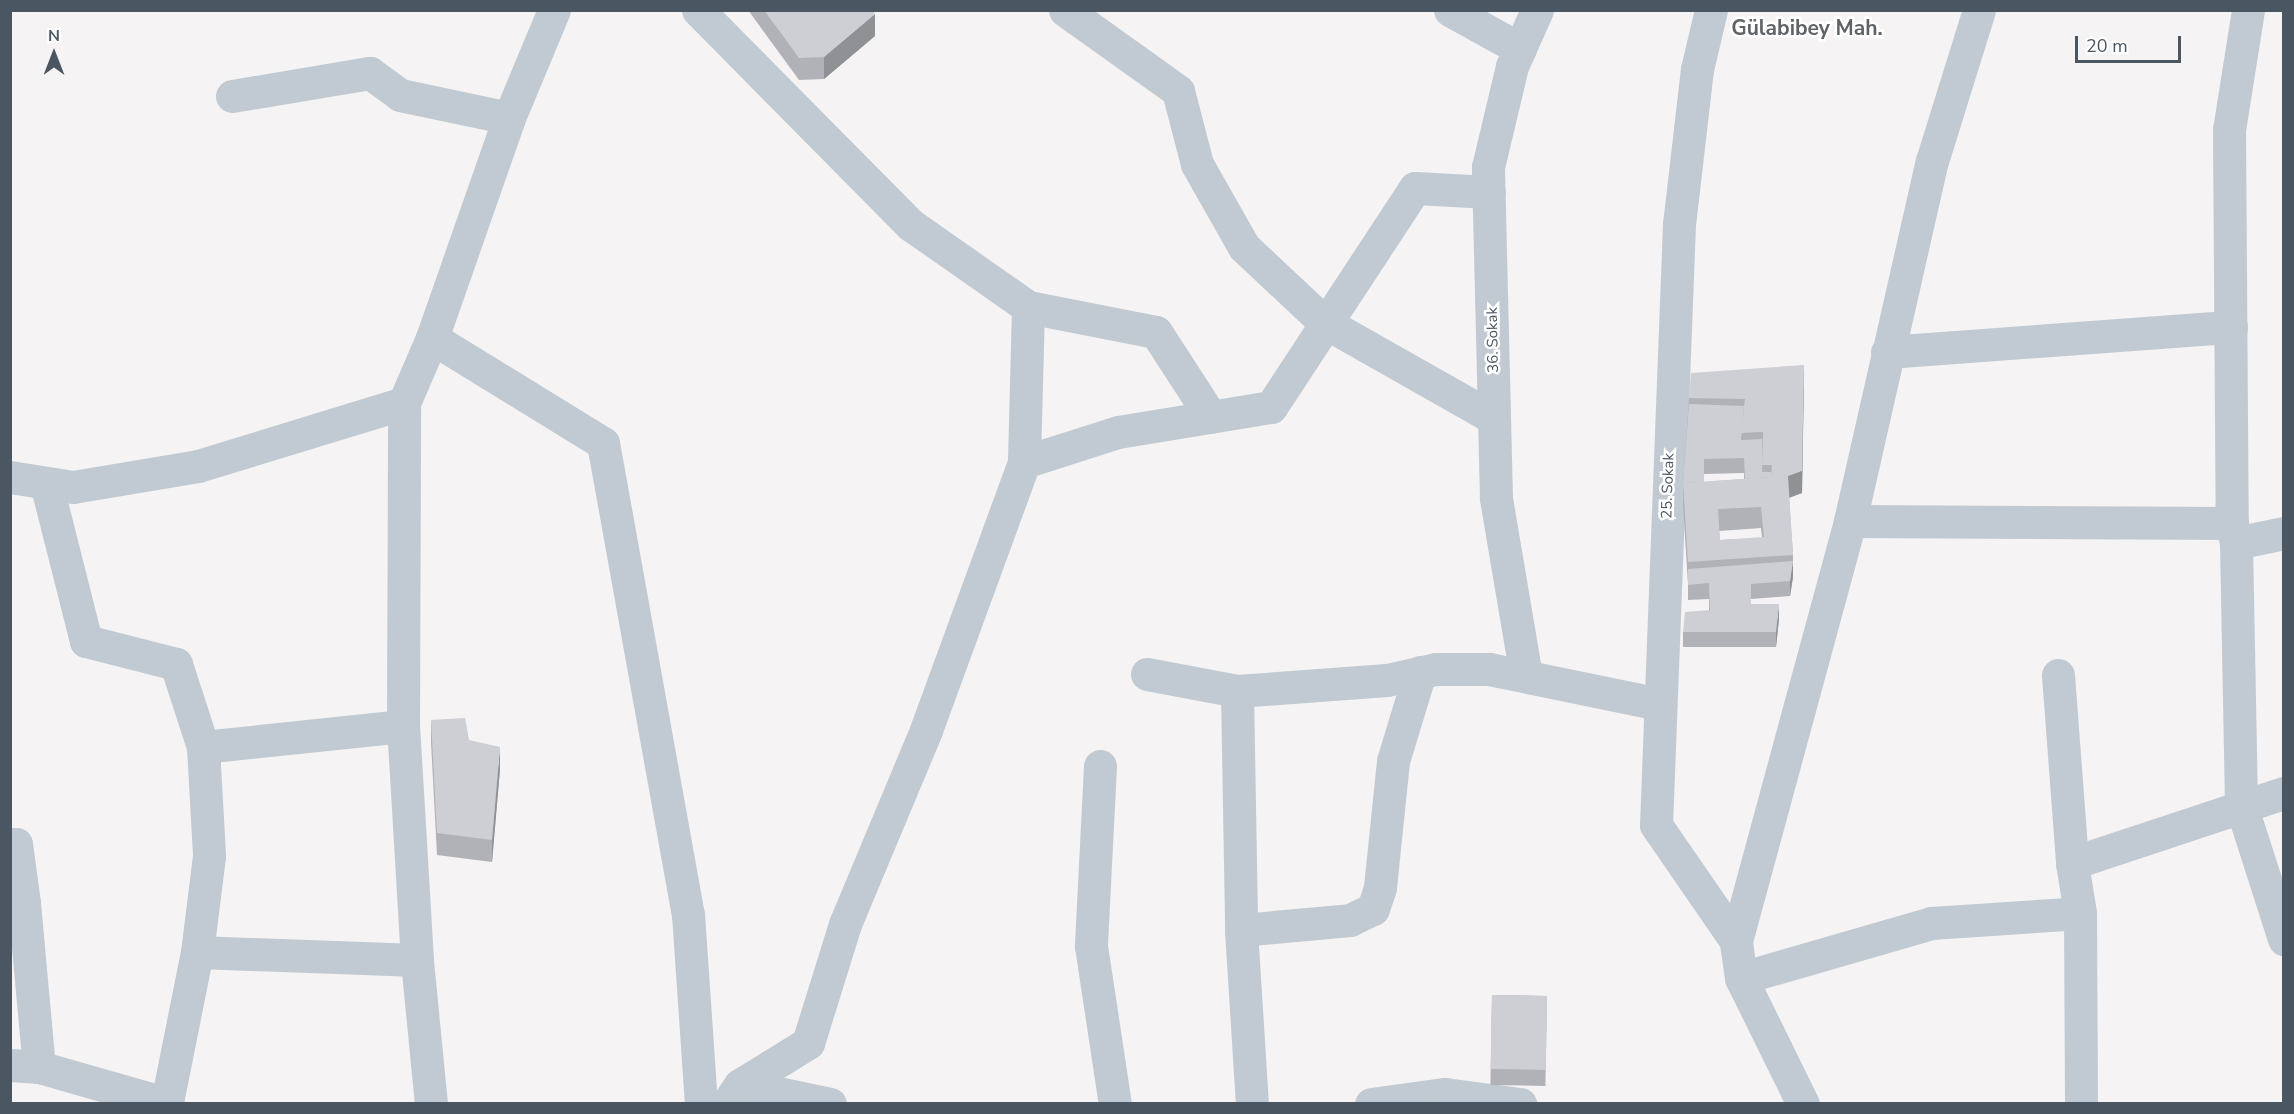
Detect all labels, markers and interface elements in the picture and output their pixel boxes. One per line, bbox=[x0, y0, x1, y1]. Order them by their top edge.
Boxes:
district label: Gülabibey Mah. bbox=[1731, 15, 1883, 41]
north arrow bbox=[24, 24, 84, 84]
scale bar bbox=[2078, 24, 2184, 62]
text: N bbox=[48, 25, 60, 47]
text: 20 m bbox=[2086, 34, 2128, 58]
street label: 36. Sokak bbox=[1483, 307, 1503, 373]
street label: 25. Sokak bbox=[1658, 453, 1678, 519]

